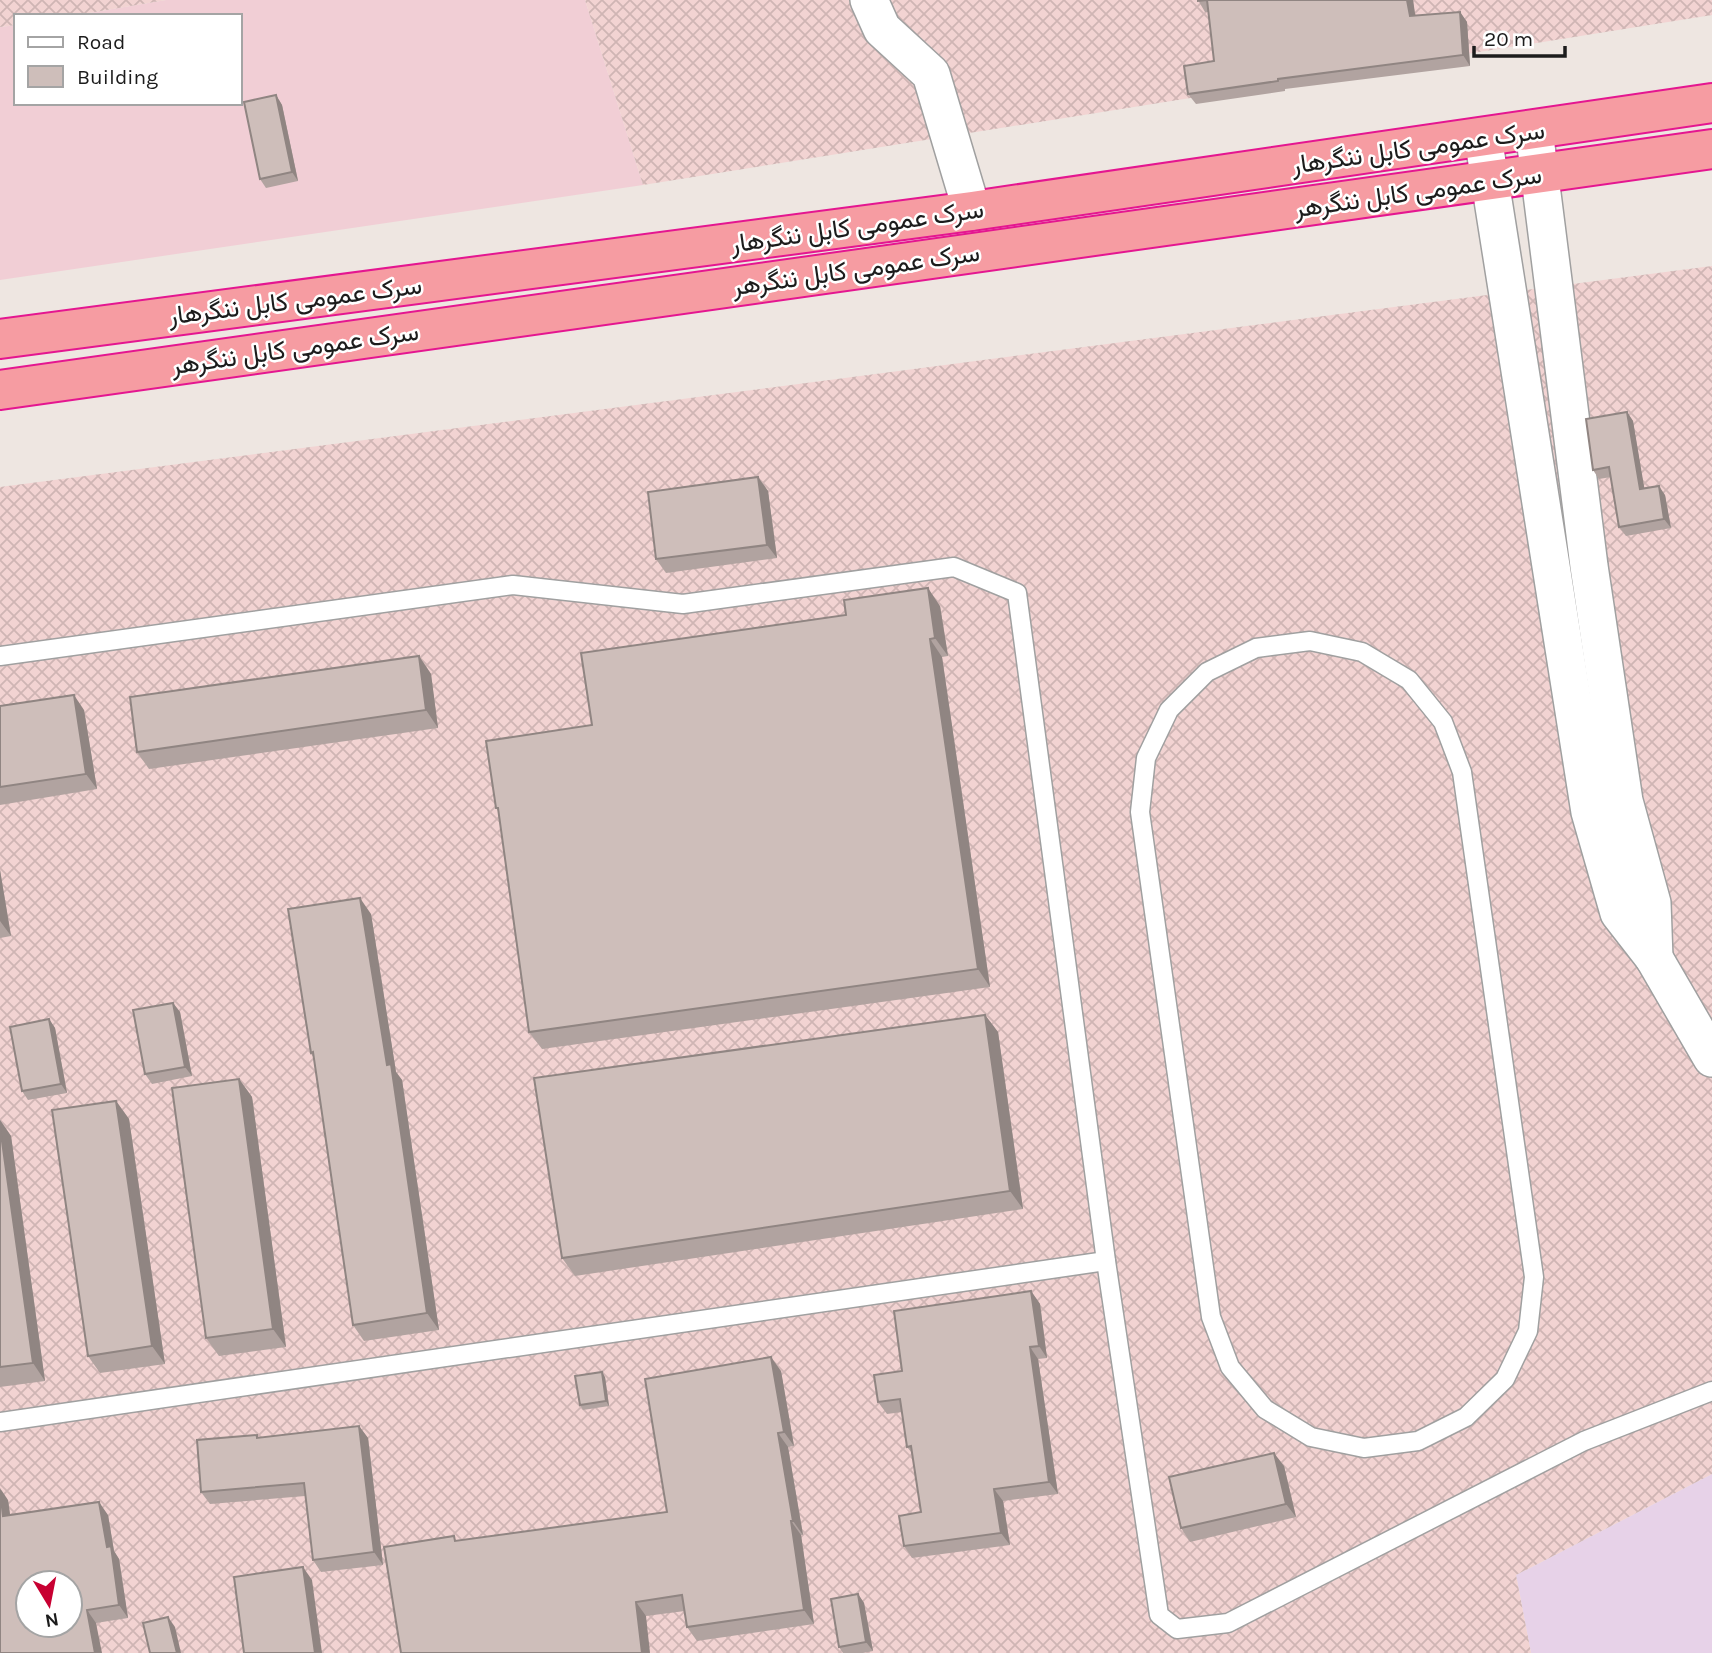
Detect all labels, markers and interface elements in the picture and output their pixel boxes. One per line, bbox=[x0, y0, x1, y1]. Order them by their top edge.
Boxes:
legend bbox=[14, 14, 242, 105]
scale bar bbox=[1474, 14, 1565, 58]
text: 20 m bbox=[1484, 27, 1533, 51]
text: Road bbox=[77, 30, 125, 54]
text: Building bbox=[77, 65, 158, 89]
street label: سرک عمومی کابل ننگرهار bbox=[1288, 114, 1547, 181]
street label: سرک عمومی کابل ننگرهر bbox=[1291, 159, 1544, 224]
street label: سرک عمومی کابل ننگرهار bbox=[727, 193, 986, 260]
street label: سرک عمومی کابل ننگرهر bbox=[729, 237, 982, 302]
street label: سرک عمومی کابل ننگرهار bbox=[165, 270, 424, 332]
street label: سرک عمومی کابل ننگرهر bbox=[168, 316, 421, 381]
north arrow bbox=[14, 1569, 84, 1639]
text: N bbox=[43, 1608, 60, 1632]

